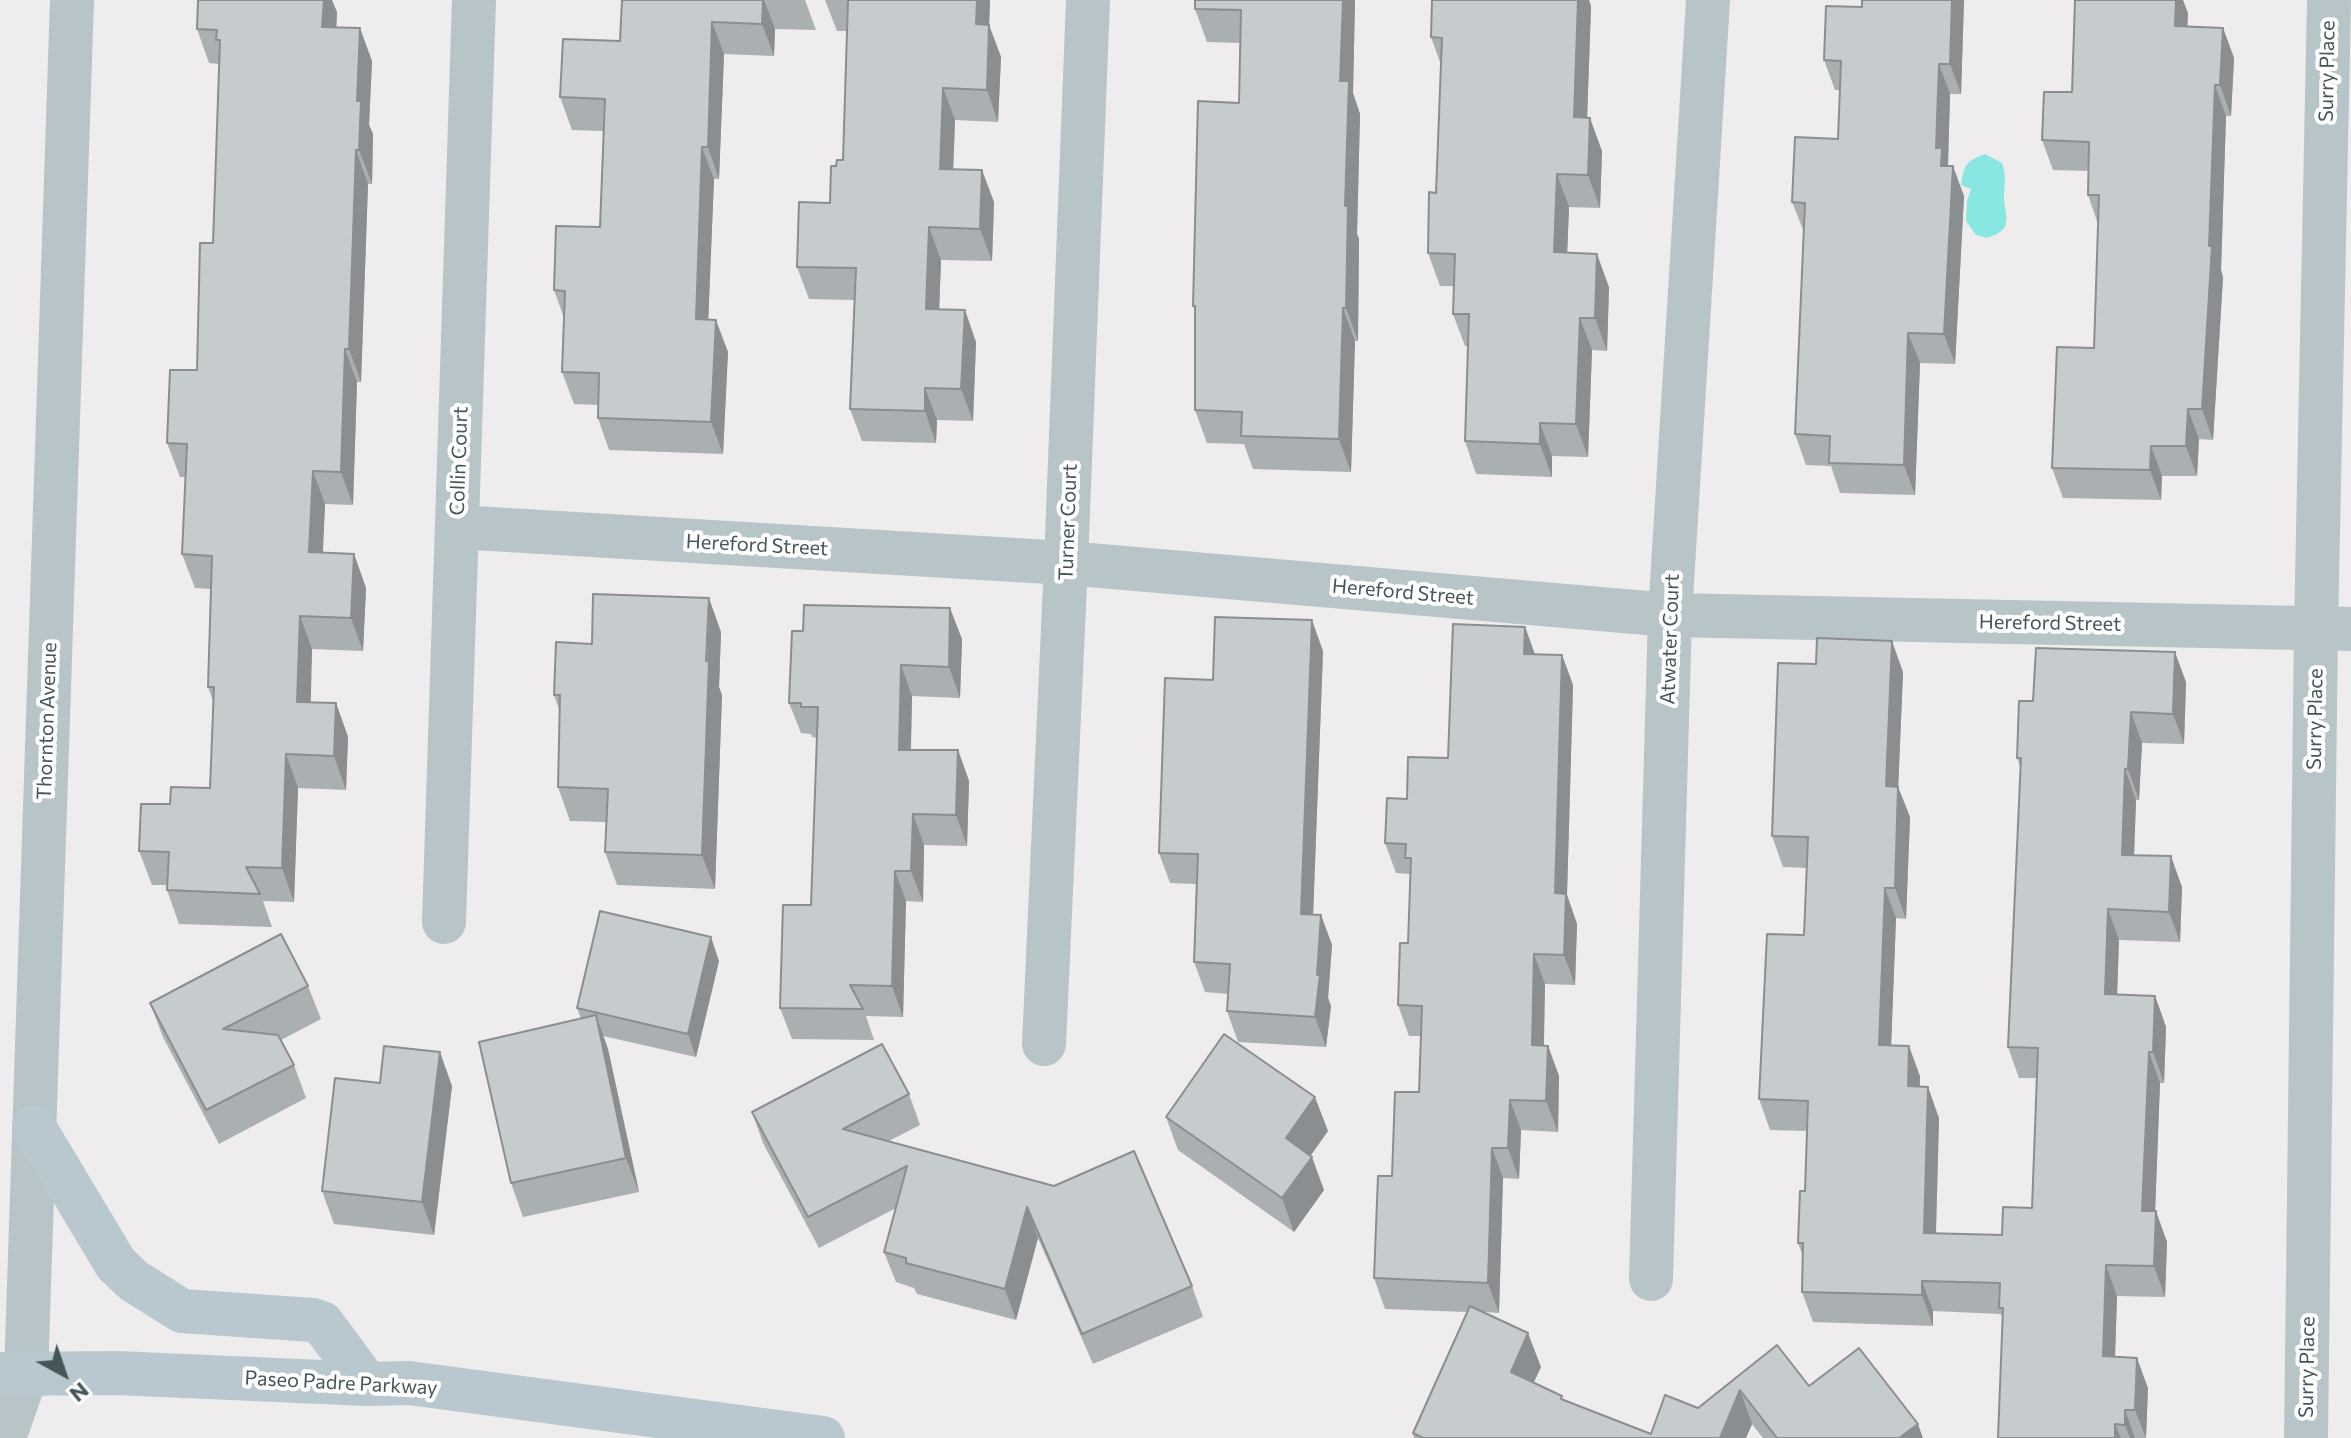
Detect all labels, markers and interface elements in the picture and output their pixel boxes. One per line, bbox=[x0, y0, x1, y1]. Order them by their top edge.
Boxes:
street label: Surry Place bbox=[2314, 20, 2340, 122]
street label: Collin Court bbox=[445, 406, 473, 516]
street label: Turner Court bbox=[1054, 463, 1082, 581]
street label: Hereford Street bbox=[685, 529, 829, 561]
street label: Atwater Court bbox=[1656, 573, 1684, 705]
street label: Hereford Street bbox=[1331, 574, 1475, 610]
street label: Hereford Street bbox=[1979, 610, 2121, 636]
street label: Thornton Avenue bbox=[32, 642, 62, 800]
street label: Surry Place bbox=[2302, 668, 2328, 770]
street label: Surry Place bbox=[2294, 1316, 2320, 1418]
north arrow bbox=[24, 1334, 104, 1414]
street label: Paseo Padre Parkway bbox=[244, 1366, 438, 1400]
text: N bbox=[65, 1377, 95, 1408]

